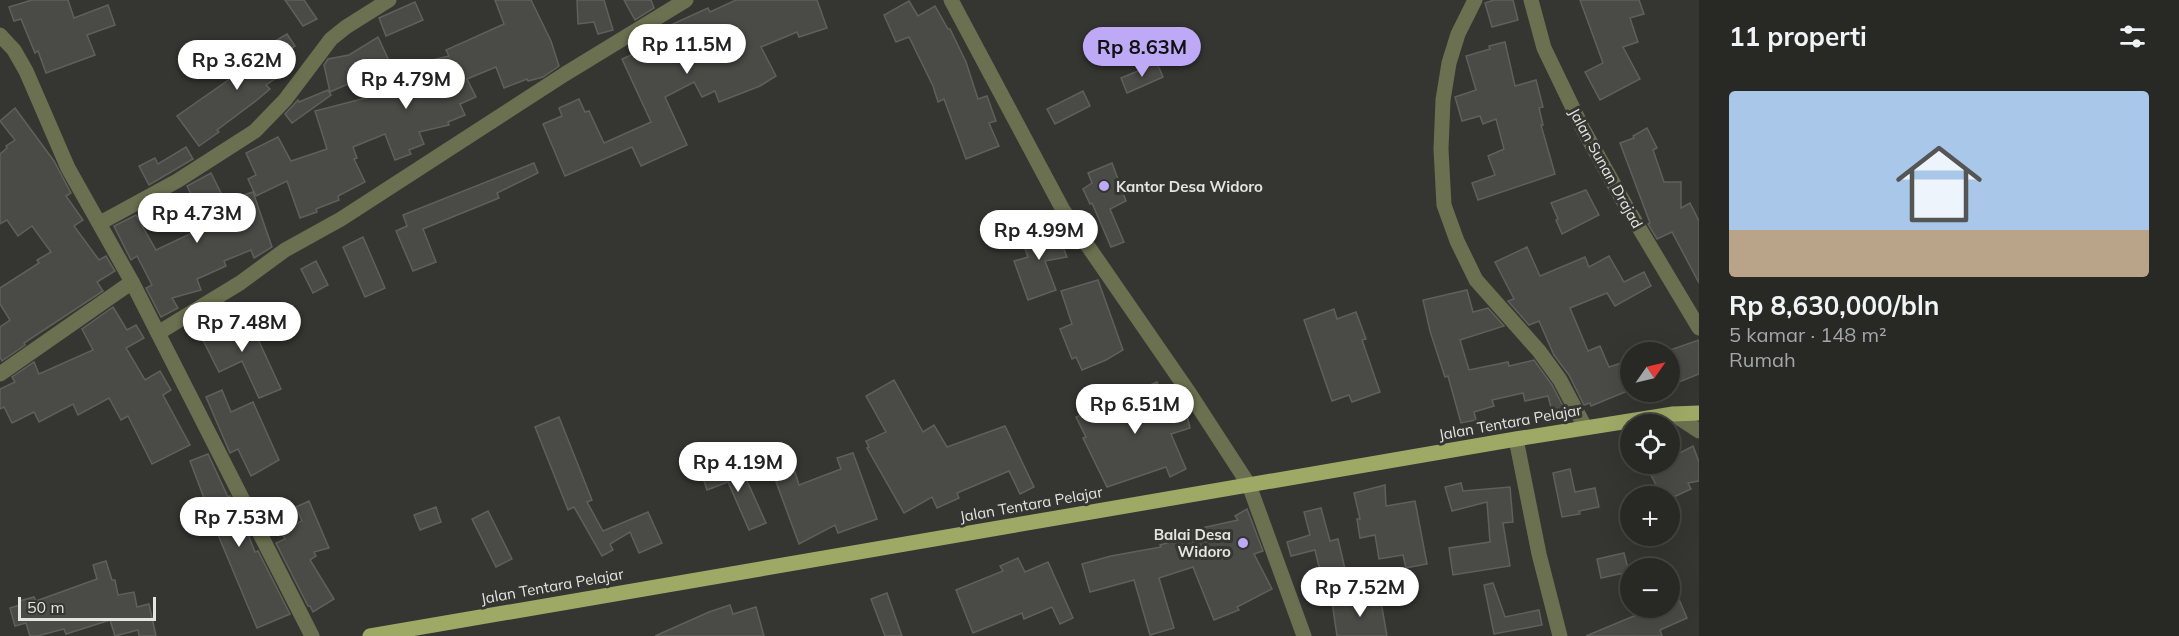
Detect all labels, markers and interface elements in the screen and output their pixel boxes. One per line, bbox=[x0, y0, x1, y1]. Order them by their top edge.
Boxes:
text: 11 properti bbox=[1729, 20, 1867, 53]
icon: filters bbox=[2116, 20, 2149, 53]
pin: Rp 11.5M bbox=[625, 24, 749, 75]
pin: Rp 8.63M bbox=[1080, 27, 1204, 78]
text: Rp 11.5M bbox=[642, 31, 732, 56]
text: Rp 8.63M bbox=[1097, 34, 1187, 59]
pin: Rp 3.62M bbox=[175, 40, 299, 91]
text: Rp 3.62M bbox=[192, 47, 282, 72]
pin: Rp 4.79M bbox=[344, 59, 468, 110]
text: Rp 4.79M bbox=[361, 66, 451, 91]
street label: Jalan Sunan Drajad bbox=[1565, 104, 1647, 232]
icon: home bbox=[1885, 130, 1993, 238]
place label: Kantor Desa Widoro bbox=[1116, 177, 1263, 196]
marker: Kantor Desa Widoro bbox=[1097, 179, 1111, 193]
pin: Rp 4.73M bbox=[135, 193, 259, 244]
text: Rp 4.73M bbox=[152, 200, 242, 225]
pin: Rp 4.99M bbox=[977, 210, 1101, 261]
text: Rp 4.99M bbox=[994, 217, 1084, 242]
text: Rp 8,630,000/bln bbox=[1729, 289, 1939, 322]
pin: Rp 7.48M bbox=[180, 302, 304, 353]
text: Rp 7.48M bbox=[197, 309, 287, 334]
text: 5 kamar · 148 m² bbox=[1729, 322, 1887, 347]
north arrow bbox=[1620, 342, 1680, 402]
map controls bbox=[1620, 342, 1680, 618]
text: Rumah bbox=[1729, 347, 1796, 372]
pin: Rp 6.51M bbox=[1073, 384, 1197, 435]
text: Rp 6.51M bbox=[1090, 391, 1180, 416]
street label: Jalan Tentara Pelajar bbox=[1437, 400, 1583, 444]
button: locate bbox=[1620, 414, 1680, 474]
pin: Rp 4.19M bbox=[676, 442, 800, 493]
text: Rp 4.19M bbox=[693, 449, 783, 474]
street label: Jalan Tentara Pelajar bbox=[958, 482, 1104, 526]
button: + bbox=[1620, 486, 1680, 546]
pin: Rp 7.53M bbox=[177, 497, 301, 548]
text: Rp 7.53M bbox=[194, 504, 284, 529]
place label: Balai Desa Widoro bbox=[1154, 525, 1231, 561]
marker: Balai Desa Widoro bbox=[1236, 536, 1250, 550]
button: − bbox=[1620, 558, 1680, 618]
street label: Jalan Tentara Pelajar bbox=[479, 564, 625, 608]
pin: Rp 7.52M bbox=[1298, 567, 1422, 618]
text: Rp 7.52M bbox=[1315, 574, 1405, 599]
scale bar bbox=[18, 594, 156, 622]
text: 50 m bbox=[27, 597, 64, 617]

